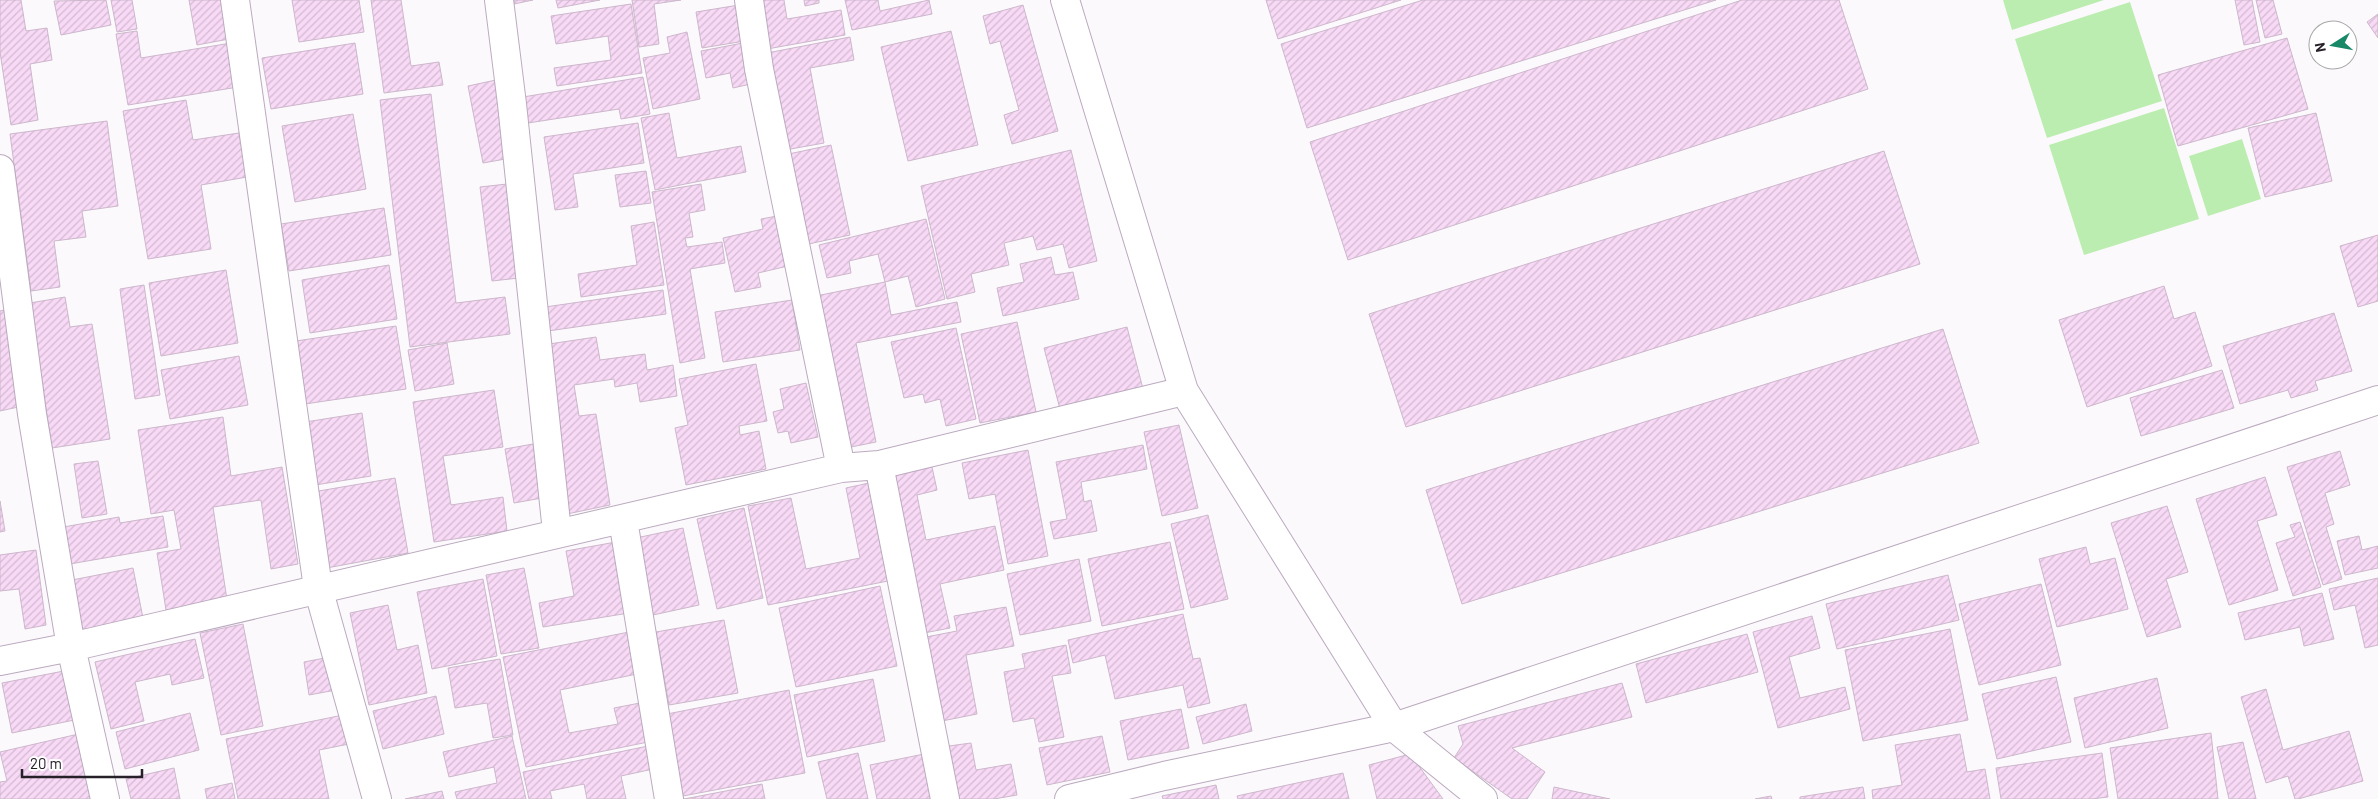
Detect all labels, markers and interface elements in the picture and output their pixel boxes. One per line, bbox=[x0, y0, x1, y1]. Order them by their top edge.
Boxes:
north arrow bbox=[2308, 20, 2358, 70]
text: N bbox=[2311, 41, 2329, 54]
scale bar bbox=[22, 746, 142, 778]
text: 20 m bbox=[30, 754, 62, 772]

